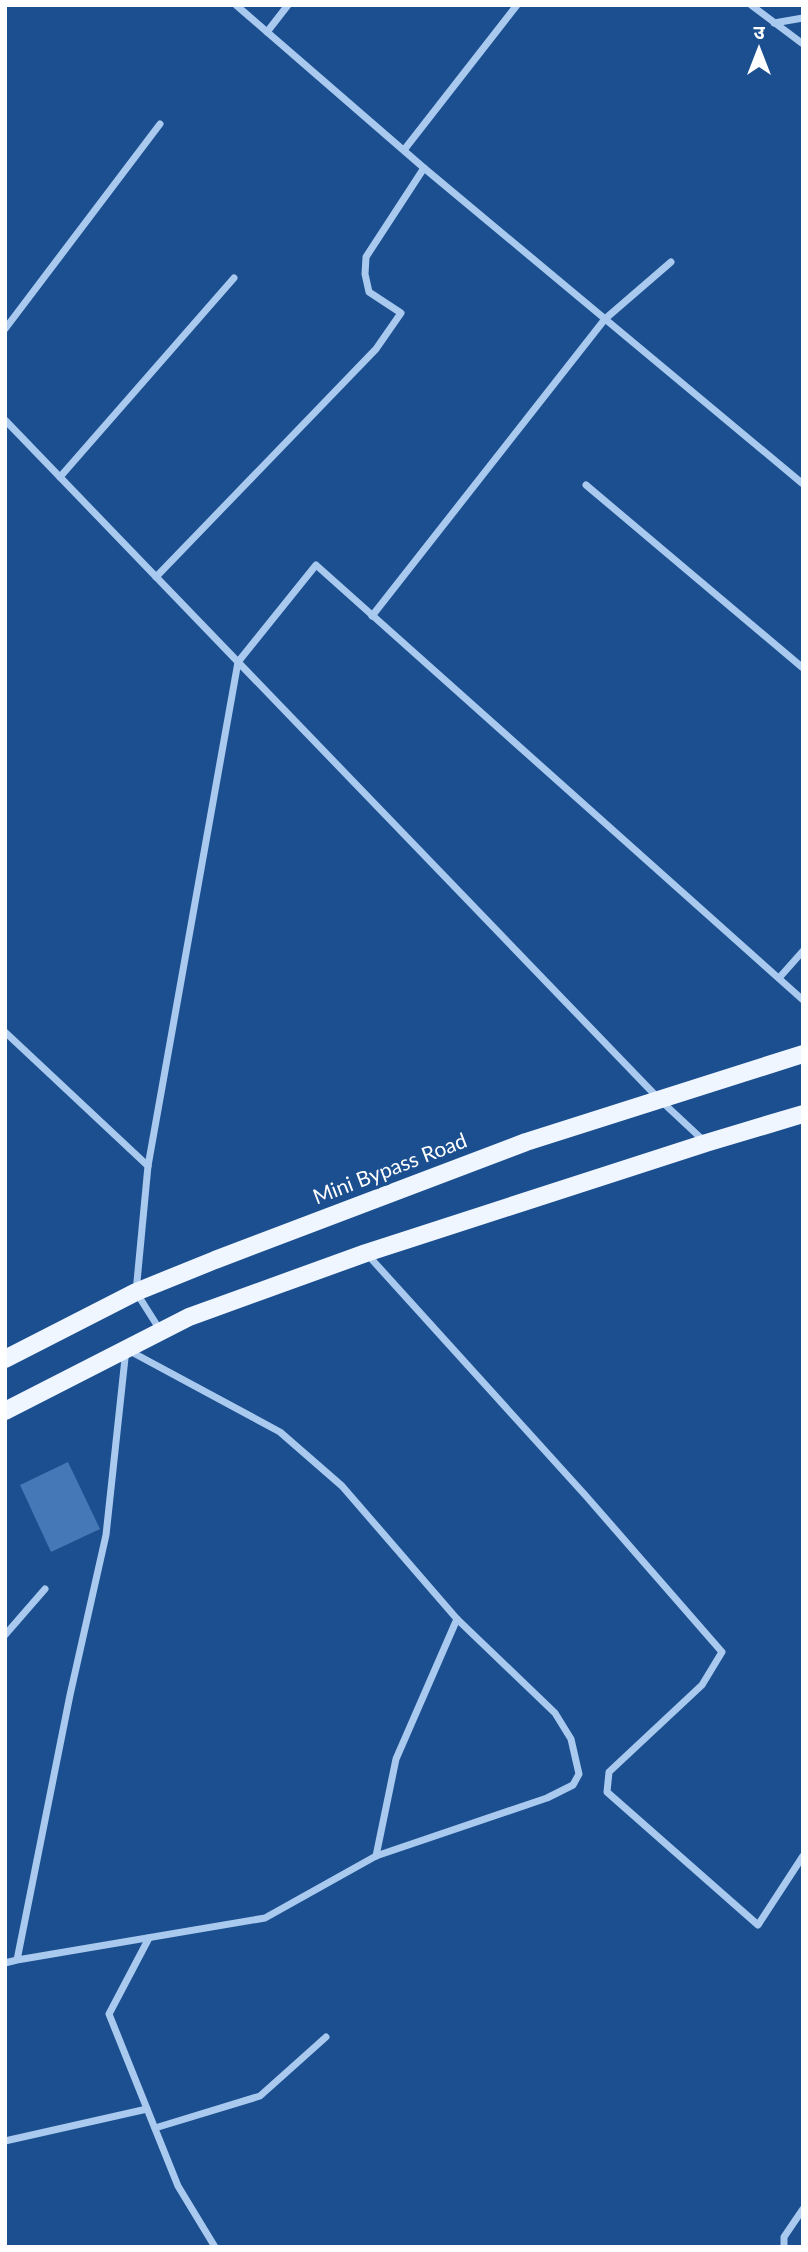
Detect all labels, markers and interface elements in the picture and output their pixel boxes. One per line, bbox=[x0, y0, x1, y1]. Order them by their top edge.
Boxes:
north arrow bbox=[724, 14, 794, 84]
text: उ bbox=[753, 20, 765, 43]
street label: Mini Bypass Road bbox=[309, 1127, 470, 1208]

